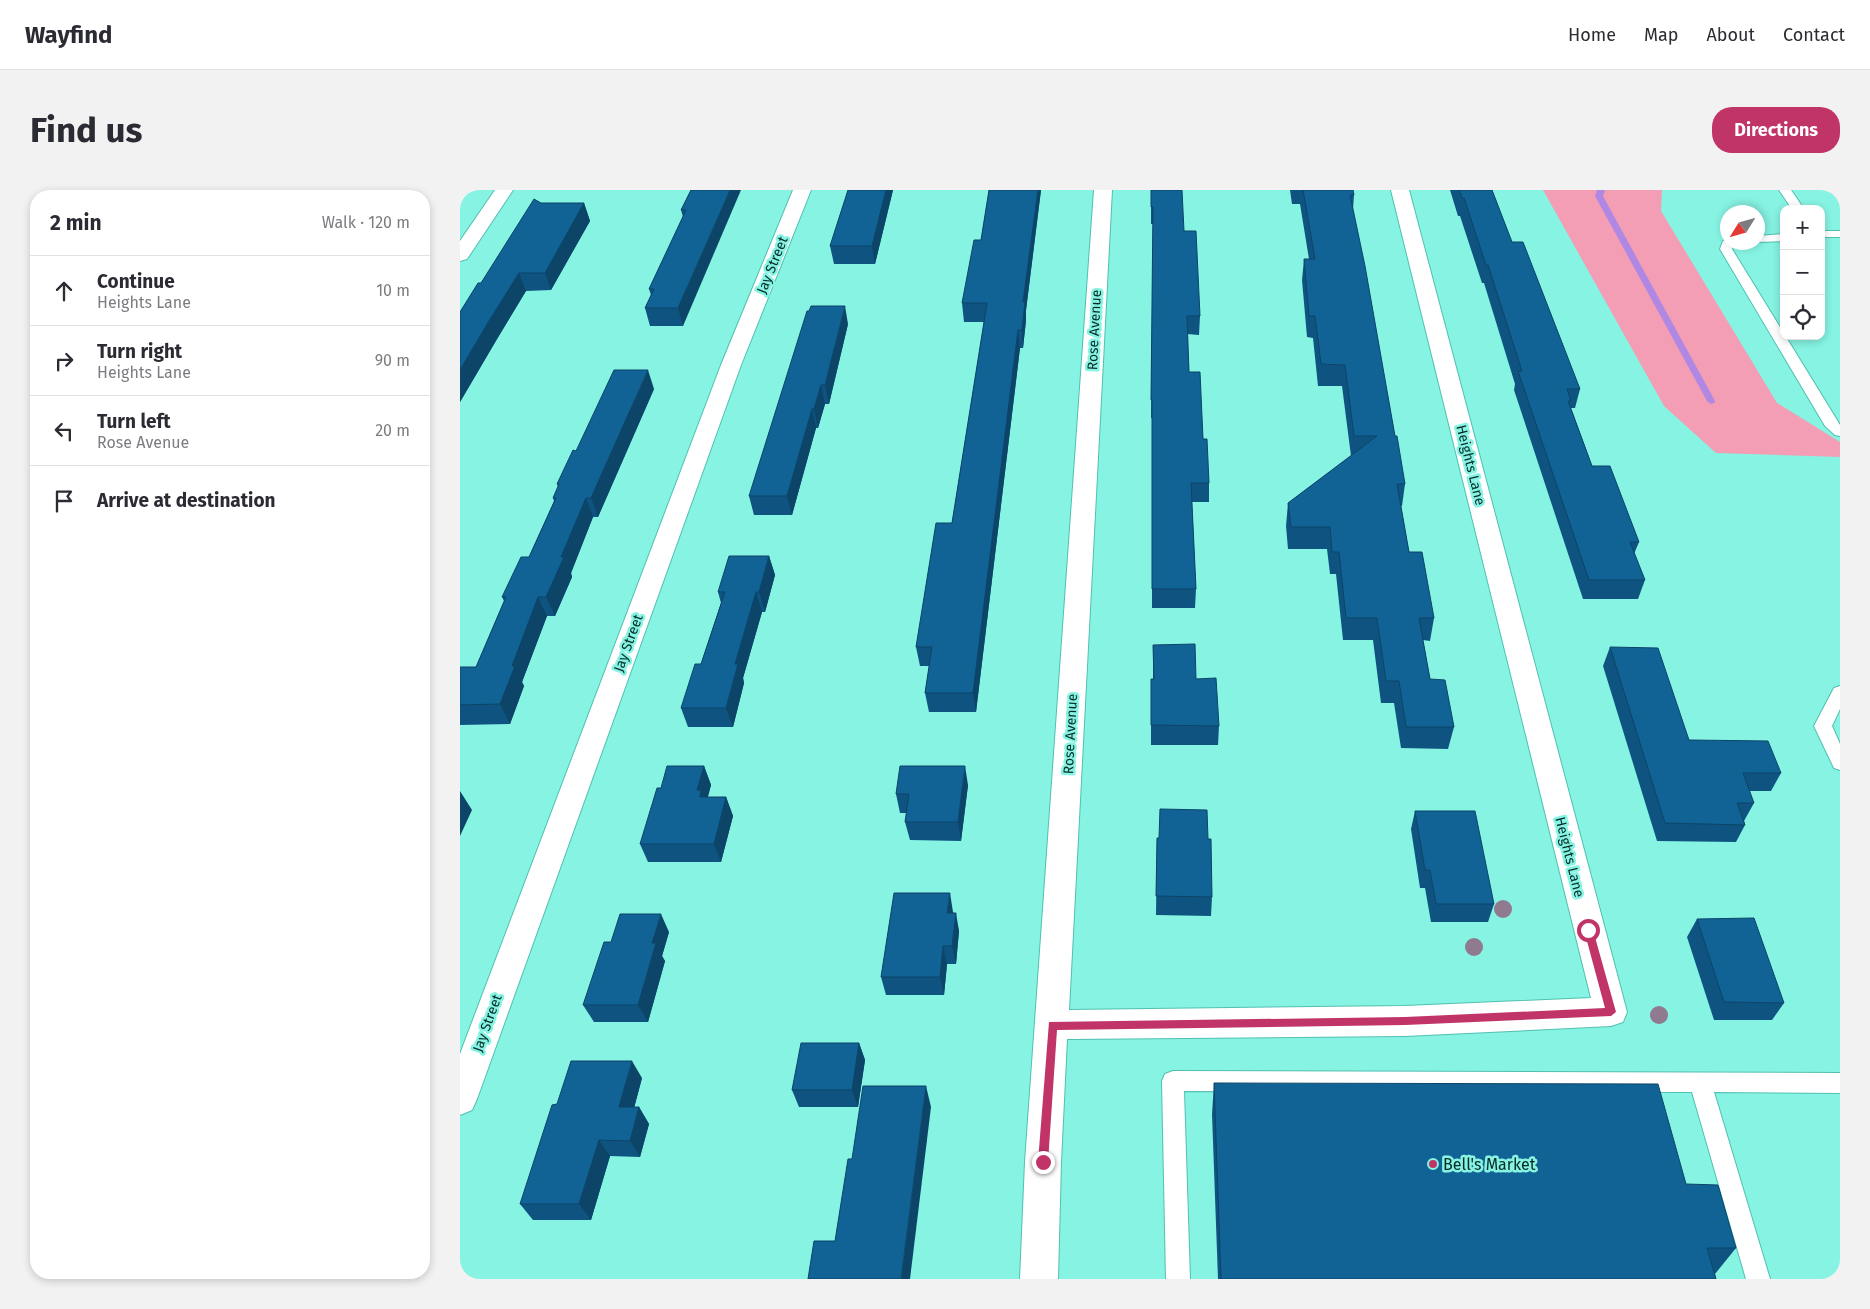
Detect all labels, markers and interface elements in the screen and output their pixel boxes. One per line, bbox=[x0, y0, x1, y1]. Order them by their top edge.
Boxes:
text: Wayfind bbox=[25, 21, 112, 49]
text: Home bbox=[1568, 24, 1616, 46]
text: Map bbox=[1644, 24, 1678, 46]
text: About bbox=[1706, 24, 1755, 46]
text: Contact bbox=[1783, 24, 1845, 46]
button: Directions bbox=[1712, 107, 1840, 153]
text: Find us bbox=[30, 109, 142, 151]
north arrow bbox=[1720, 205, 1765, 250]
map controls bbox=[1780, 205, 1825, 340]
button: + bbox=[1780, 205, 1825, 250]
text: 2 min bbox=[50, 210, 102, 236]
text: Walk · 120 m bbox=[322, 213, 410, 232]
street label: Jay Street bbox=[753, 233, 792, 296]
button: − bbox=[1780, 250, 1825, 295]
text: Continue bbox=[97, 270, 175, 293]
icon: ahead bbox=[50, 277, 78, 305]
text: 10 m bbox=[376, 281, 410, 300]
street label: Rose Avenue bbox=[1084, 289, 1105, 371]
text: Heights Lane bbox=[97, 293, 191, 312]
button: locate bbox=[1780, 295, 1825, 340]
text: Turn right bbox=[97, 340, 182, 363]
icon: right bbox=[50, 347, 78, 375]
text: 90 m bbox=[375, 351, 410, 370]
text: Heights Lane bbox=[97, 363, 191, 382]
text: Turn left bbox=[97, 410, 171, 433]
icon: left bbox=[50, 417, 78, 445]
text: 20 m bbox=[375, 421, 410, 440]
street label: Heights Lane bbox=[1452, 423, 1489, 507]
text: Rose Avenue bbox=[97, 433, 189, 452]
icon: arrive bbox=[50, 487, 78, 515]
text: Arrive at destination bbox=[97, 489, 276, 512]
street label: Jay Street bbox=[610, 611, 647, 674]
street label: Rose Avenue bbox=[1060, 693, 1081, 775]
street label: Heights Lane bbox=[1551, 815, 1588, 899]
route start bbox=[1577, 919, 1600, 942]
street label: Jay Street bbox=[469, 991, 506, 1054]
route end bbox=[1032, 1151, 1055, 1174]
place label: Bell's Market bbox=[1443, 1155, 1536, 1174]
marker: Bell's Market bbox=[1427, 1158, 1439, 1170]

